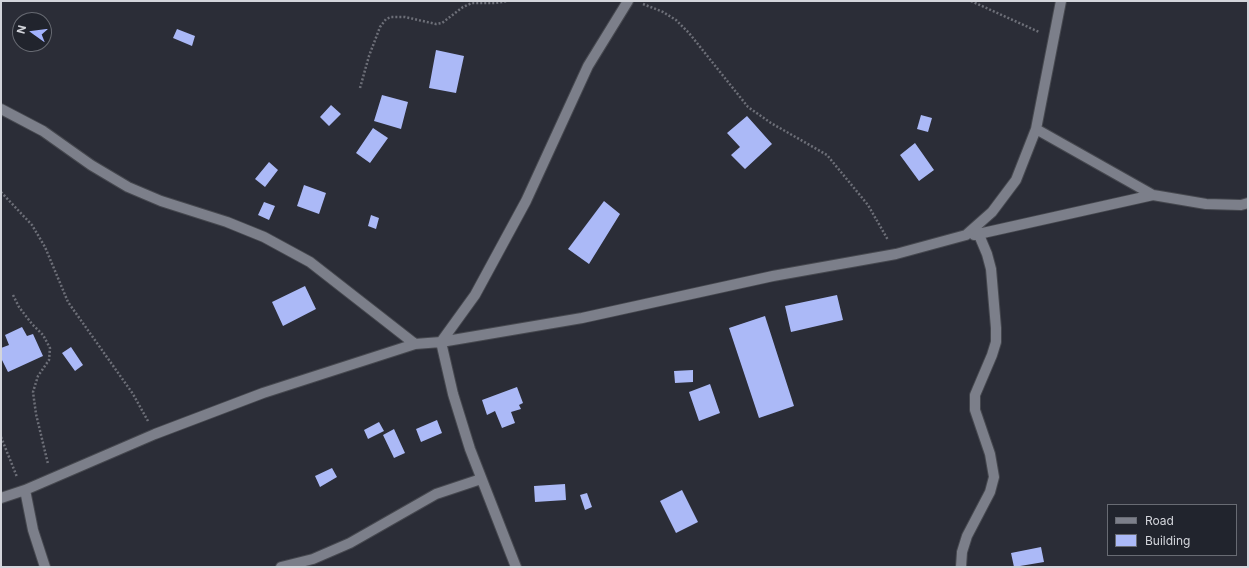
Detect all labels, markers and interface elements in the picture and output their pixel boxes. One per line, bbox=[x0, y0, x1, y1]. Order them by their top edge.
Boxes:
north arrow bbox=[12, 12, 52, 52]
text: N bbox=[14, 24, 29, 35]
legend bbox=[1107, 504, 1237, 556]
text: Road bbox=[1145, 513, 1174, 528]
text: Building bbox=[1145, 533, 1190, 548]

